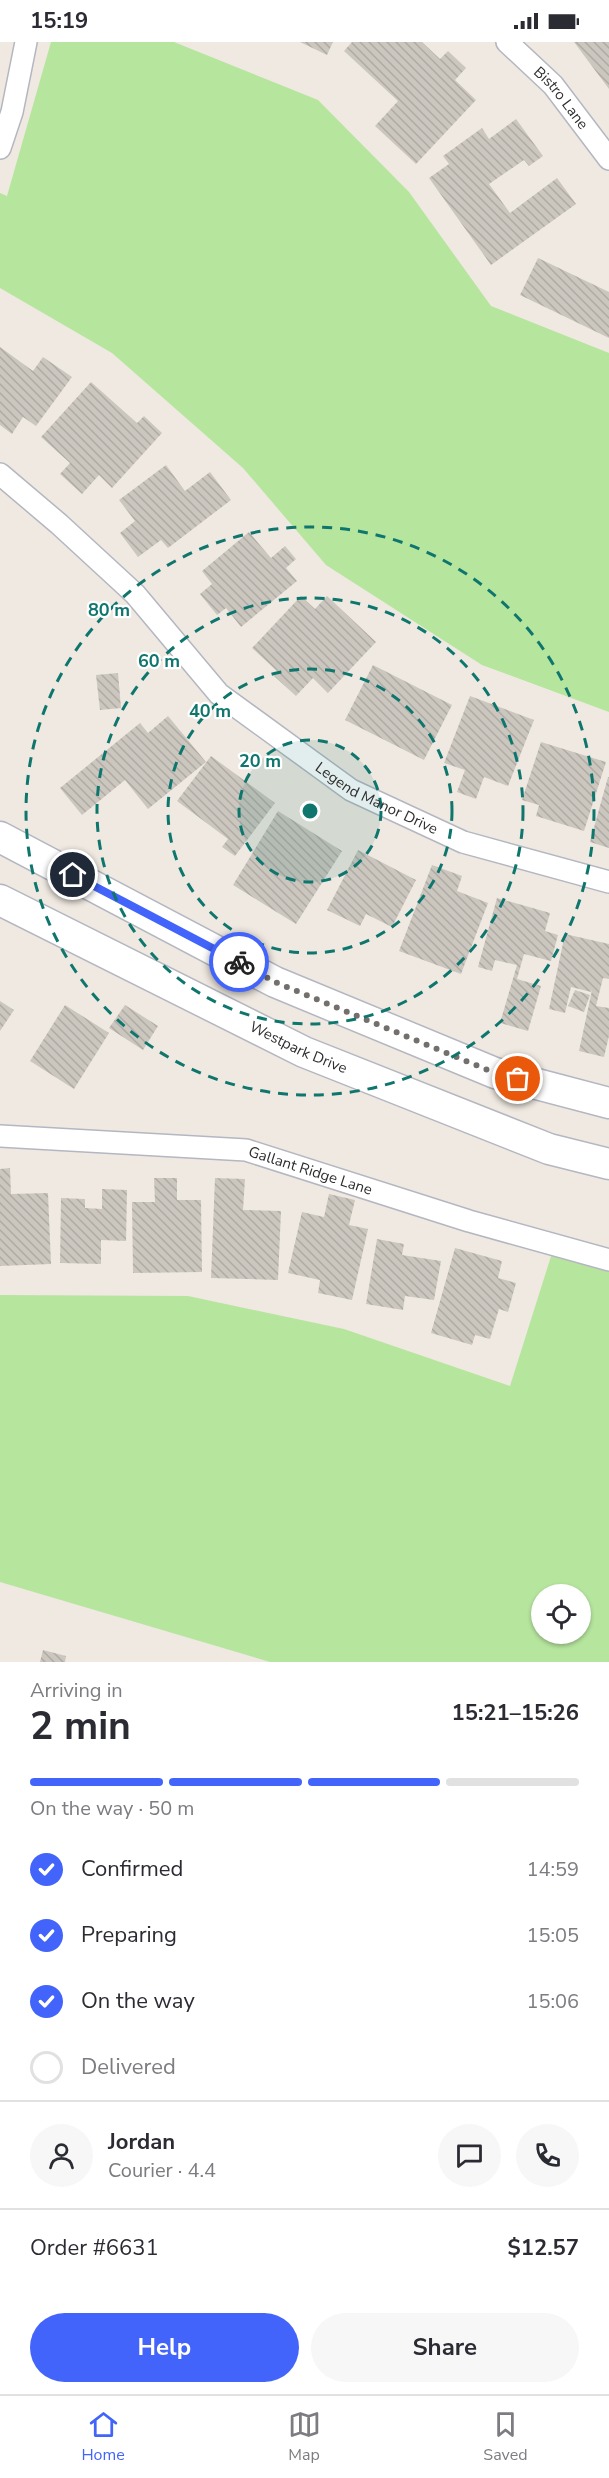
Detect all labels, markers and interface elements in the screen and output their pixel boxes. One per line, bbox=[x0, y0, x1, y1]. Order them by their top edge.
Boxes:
text: 15:19 bbox=[30, 6, 88, 36]
street label: Bistro Lane bbox=[529, 62, 593, 133]
text: 80 m bbox=[88, 598, 130, 622]
text: 60 m bbox=[138, 649, 180, 673]
text: 40 m bbox=[189, 699, 231, 723]
text: 20 m bbox=[239, 749, 281, 773]
street label: Legend Manor Drive bbox=[311, 757, 441, 839]
centre of rings bbox=[300, 801, 320, 821]
pin bbox=[47, 849, 98, 900]
icon: home bbox=[56, 858, 89, 891]
courier bbox=[209, 932, 269, 992]
icon: bike bbox=[223, 946, 256, 979]
street label: Westpark Drive bbox=[246, 1016, 350, 1078]
pin bbox=[492, 1053, 543, 1104]
icon: bag bbox=[501, 1062, 534, 1095]
street label: Gallant Ridge Lane bbox=[246, 1141, 375, 1200]
map controls bbox=[531, 1584, 591, 1644]
button: locate bbox=[531, 1584, 591, 1644]
text: Arriving in bbox=[30, 1677, 123, 1704]
text: 15:21–15:26 bbox=[451, 1698, 579, 1728]
text: 2 min bbox=[30, 1700, 131, 1753]
text: On the way · 50 m bbox=[30, 1795, 194, 1822]
icon: check bbox=[30, 1853, 63, 1886]
text: Confirmed bbox=[81, 1854, 183, 1884]
text: 14:59 bbox=[526, 1856, 579, 1883]
icon: check bbox=[30, 1919, 63, 1952]
text: Preparing bbox=[81, 1920, 177, 1950]
text: 15:05 bbox=[526, 1922, 579, 1949]
icon: check bbox=[30, 1985, 63, 2018]
text: On the way bbox=[81, 1986, 195, 2016]
text: 15:06 bbox=[526, 1988, 579, 2015]
text: Delivered bbox=[81, 2052, 176, 2082]
button: person bbox=[30, 2124, 93, 2187]
button: chat bbox=[438, 2124, 501, 2187]
button: phone bbox=[516, 2124, 579, 2187]
text: Jordan bbox=[108, 2127, 175, 2157]
text: Courier · 4.4 bbox=[108, 2157, 216, 2184]
text: Order #6631 bbox=[30, 2233, 159, 2263]
text: $12.57 bbox=[508, 2233, 579, 2263]
button: Help bbox=[30, 2313, 299, 2382]
button: Share bbox=[311, 2313, 579, 2382]
tab: Home bbox=[81, 2408, 125, 2466]
tab: Map bbox=[288, 2408, 321, 2466]
tab: Saved bbox=[483, 2408, 528, 2466]

